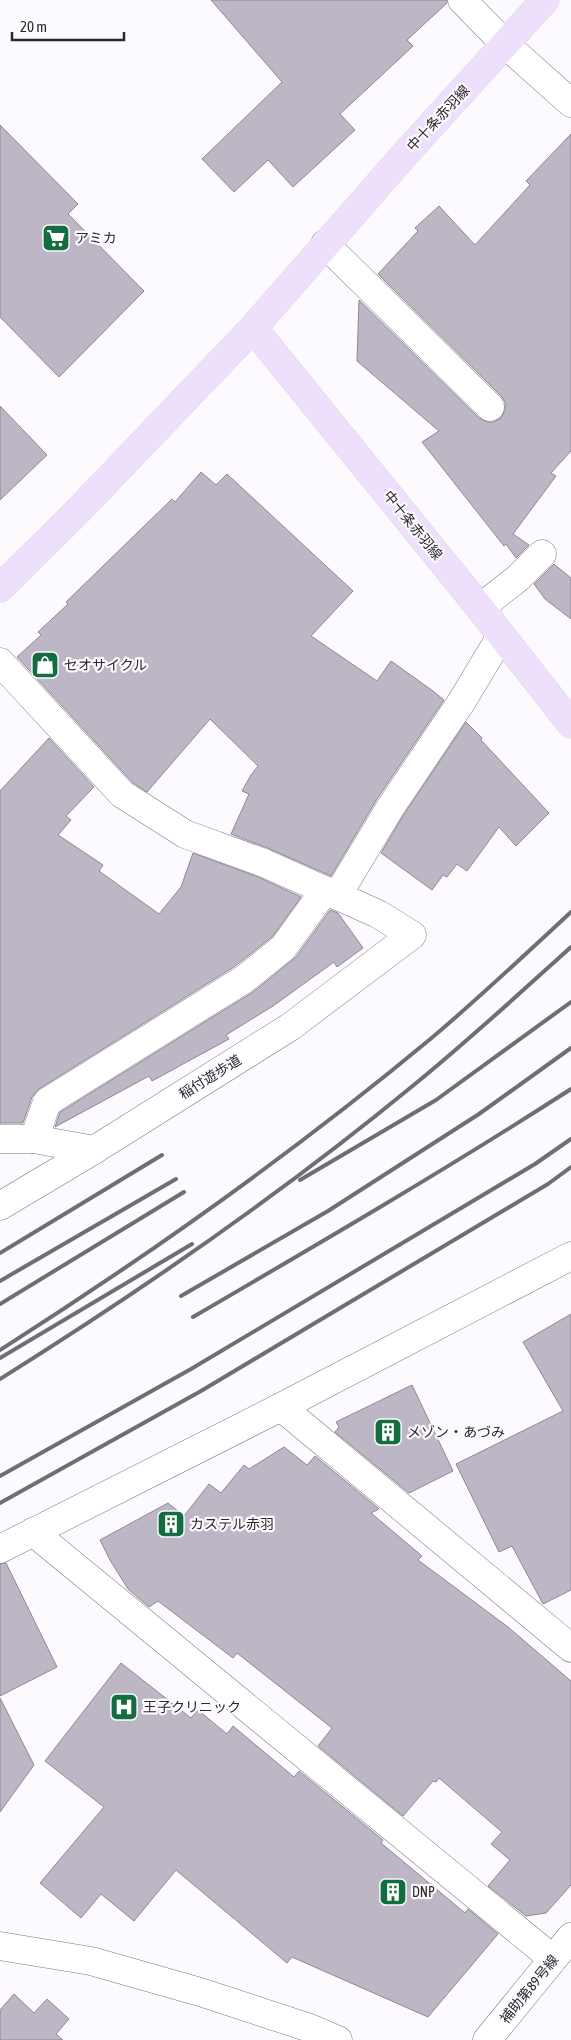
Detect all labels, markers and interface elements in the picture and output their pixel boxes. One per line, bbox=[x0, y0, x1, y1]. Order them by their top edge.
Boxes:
scale bar bbox=[12, 10, 125, 42]
text: 20 m bbox=[20, 18, 47, 35]
street label: 中十条赤羽線 bbox=[404, 82, 472, 154]
supermarket icon: アミカ bbox=[41, 223, 71, 253]
place label: アミカ bbox=[75, 230, 117, 246]
street label: 中十条赤羽線 bbox=[380, 487, 446, 563]
shop icon: セオサイクル bbox=[30, 650, 60, 680]
place label: セオサイクル bbox=[64, 657, 147, 673]
street label: 稲付遊歩道 bbox=[176, 1052, 244, 1102]
building icon: メゾン・あづみ bbox=[373, 1417, 403, 1447]
place label: メゾン・あづみ bbox=[407, 1424, 505, 1440]
building icon: カステル赤羽 bbox=[156, 1509, 186, 1539]
place label: カステル赤羽 bbox=[190, 1516, 274, 1532]
hospital icon: 王子クリニック bbox=[109, 1692, 139, 1722]
place label: 王子クリニック bbox=[143, 1699, 241, 1715]
building icon: DNP bbox=[378, 1877, 408, 1907]
place label: DNP bbox=[412, 1884, 435, 1900]
street label: 補助第89号線 bbox=[497, 1952, 561, 2026]

